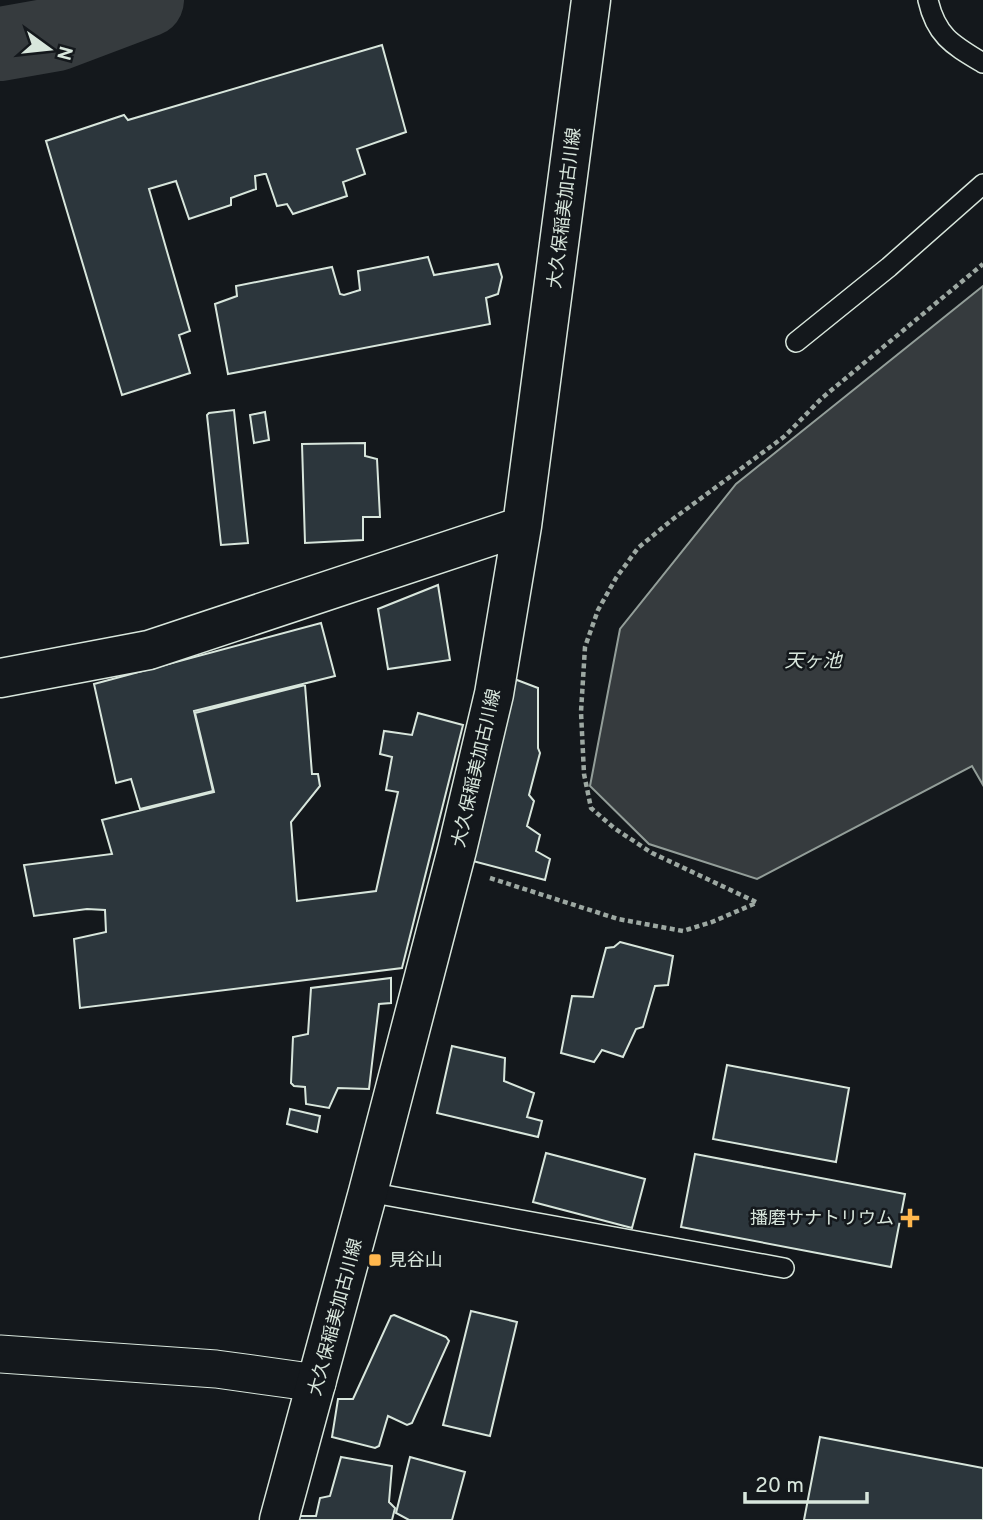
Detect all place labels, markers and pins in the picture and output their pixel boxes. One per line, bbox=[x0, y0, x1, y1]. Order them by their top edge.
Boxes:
place label: 播磨サナトリウム bbox=[750, 1208, 894, 1231]
marker: 播磨サナトリウム bbox=[900, 1208, 920, 1228]
place label: 見谷山 bbox=[389, 1250, 443, 1273]
marker: 見谷山 bbox=[367, 1252, 383, 1268]

